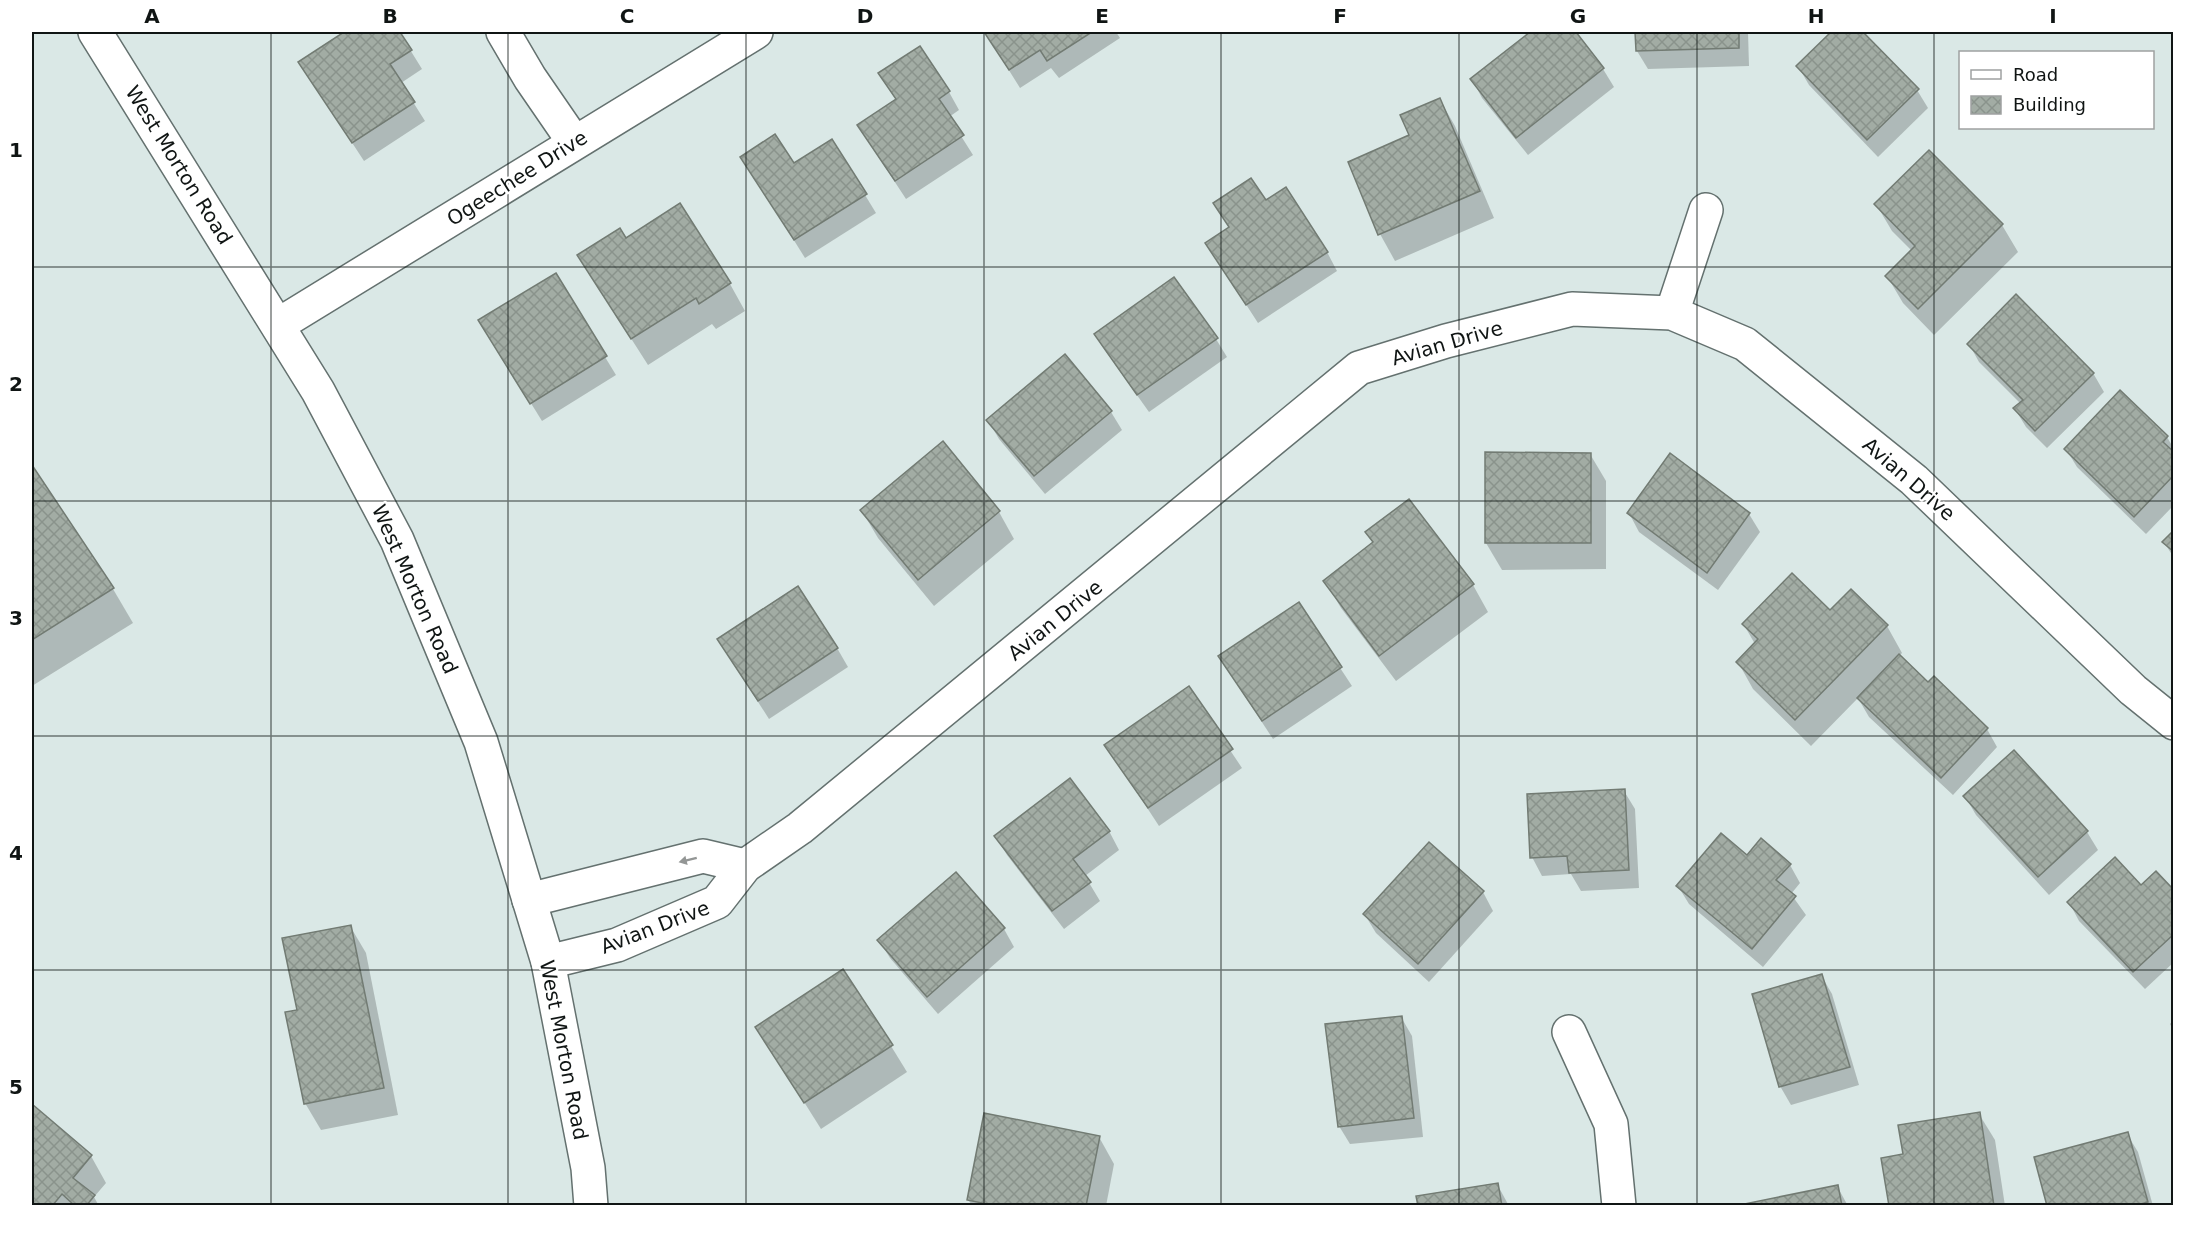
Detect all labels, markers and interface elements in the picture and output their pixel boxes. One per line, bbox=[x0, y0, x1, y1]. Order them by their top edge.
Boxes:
text: A bbox=[144, 4, 160, 28]
text: B bbox=[382, 4, 398, 28]
text: C bbox=[620, 4, 634, 28]
text: D bbox=[857, 4, 873, 28]
text: E bbox=[1095, 4, 1109, 28]
text: F bbox=[1333, 4, 1347, 28]
text: G bbox=[1570, 4, 1586, 28]
text: H bbox=[1808, 4, 1824, 28]
text: I bbox=[2049, 4, 2057, 28]
legend bbox=[1959, 51, 2154, 129]
text: Road bbox=[2013, 64, 2058, 85]
street label: West Morton Road bbox=[120, 81, 238, 249]
text: Building bbox=[2013, 94, 2086, 115]
street label: Ogeechee Drive bbox=[442, 125, 592, 231]
text: 1 bbox=[9, 138, 23, 162]
street label: Avian Drive bbox=[1389, 316, 1505, 370]
text: 2 bbox=[9, 372, 23, 396]
street label: Avian Drive bbox=[1858, 432, 1960, 526]
street label: West Morton Road bbox=[367, 501, 463, 677]
street label: Avian Drive bbox=[1003, 575, 1107, 665]
text: 3 bbox=[9, 606, 23, 630]
text: 4 bbox=[9, 841, 23, 865]
one-way arrow bbox=[678, 856, 697, 865]
street label: Avian Drive bbox=[597, 895, 713, 959]
street label: West Morton Road bbox=[535, 958, 593, 1142]
text: 5 bbox=[9, 1075, 23, 1099]

